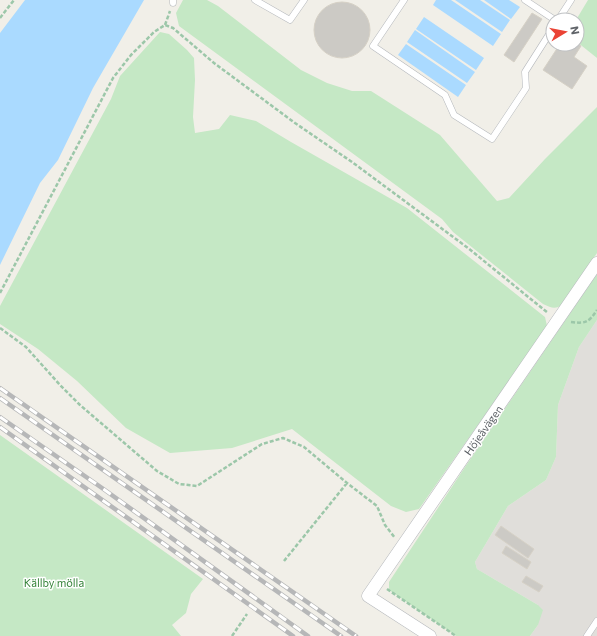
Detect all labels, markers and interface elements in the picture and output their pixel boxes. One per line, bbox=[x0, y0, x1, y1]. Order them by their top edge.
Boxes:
north arrow bbox=[545, 12, 585, 52]
text: N bbox=[568, 25, 582, 35]
street label: Höjeåvägen bbox=[461, 402, 505, 458]
park label: Källby mölla bbox=[24, 576, 84, 589]

